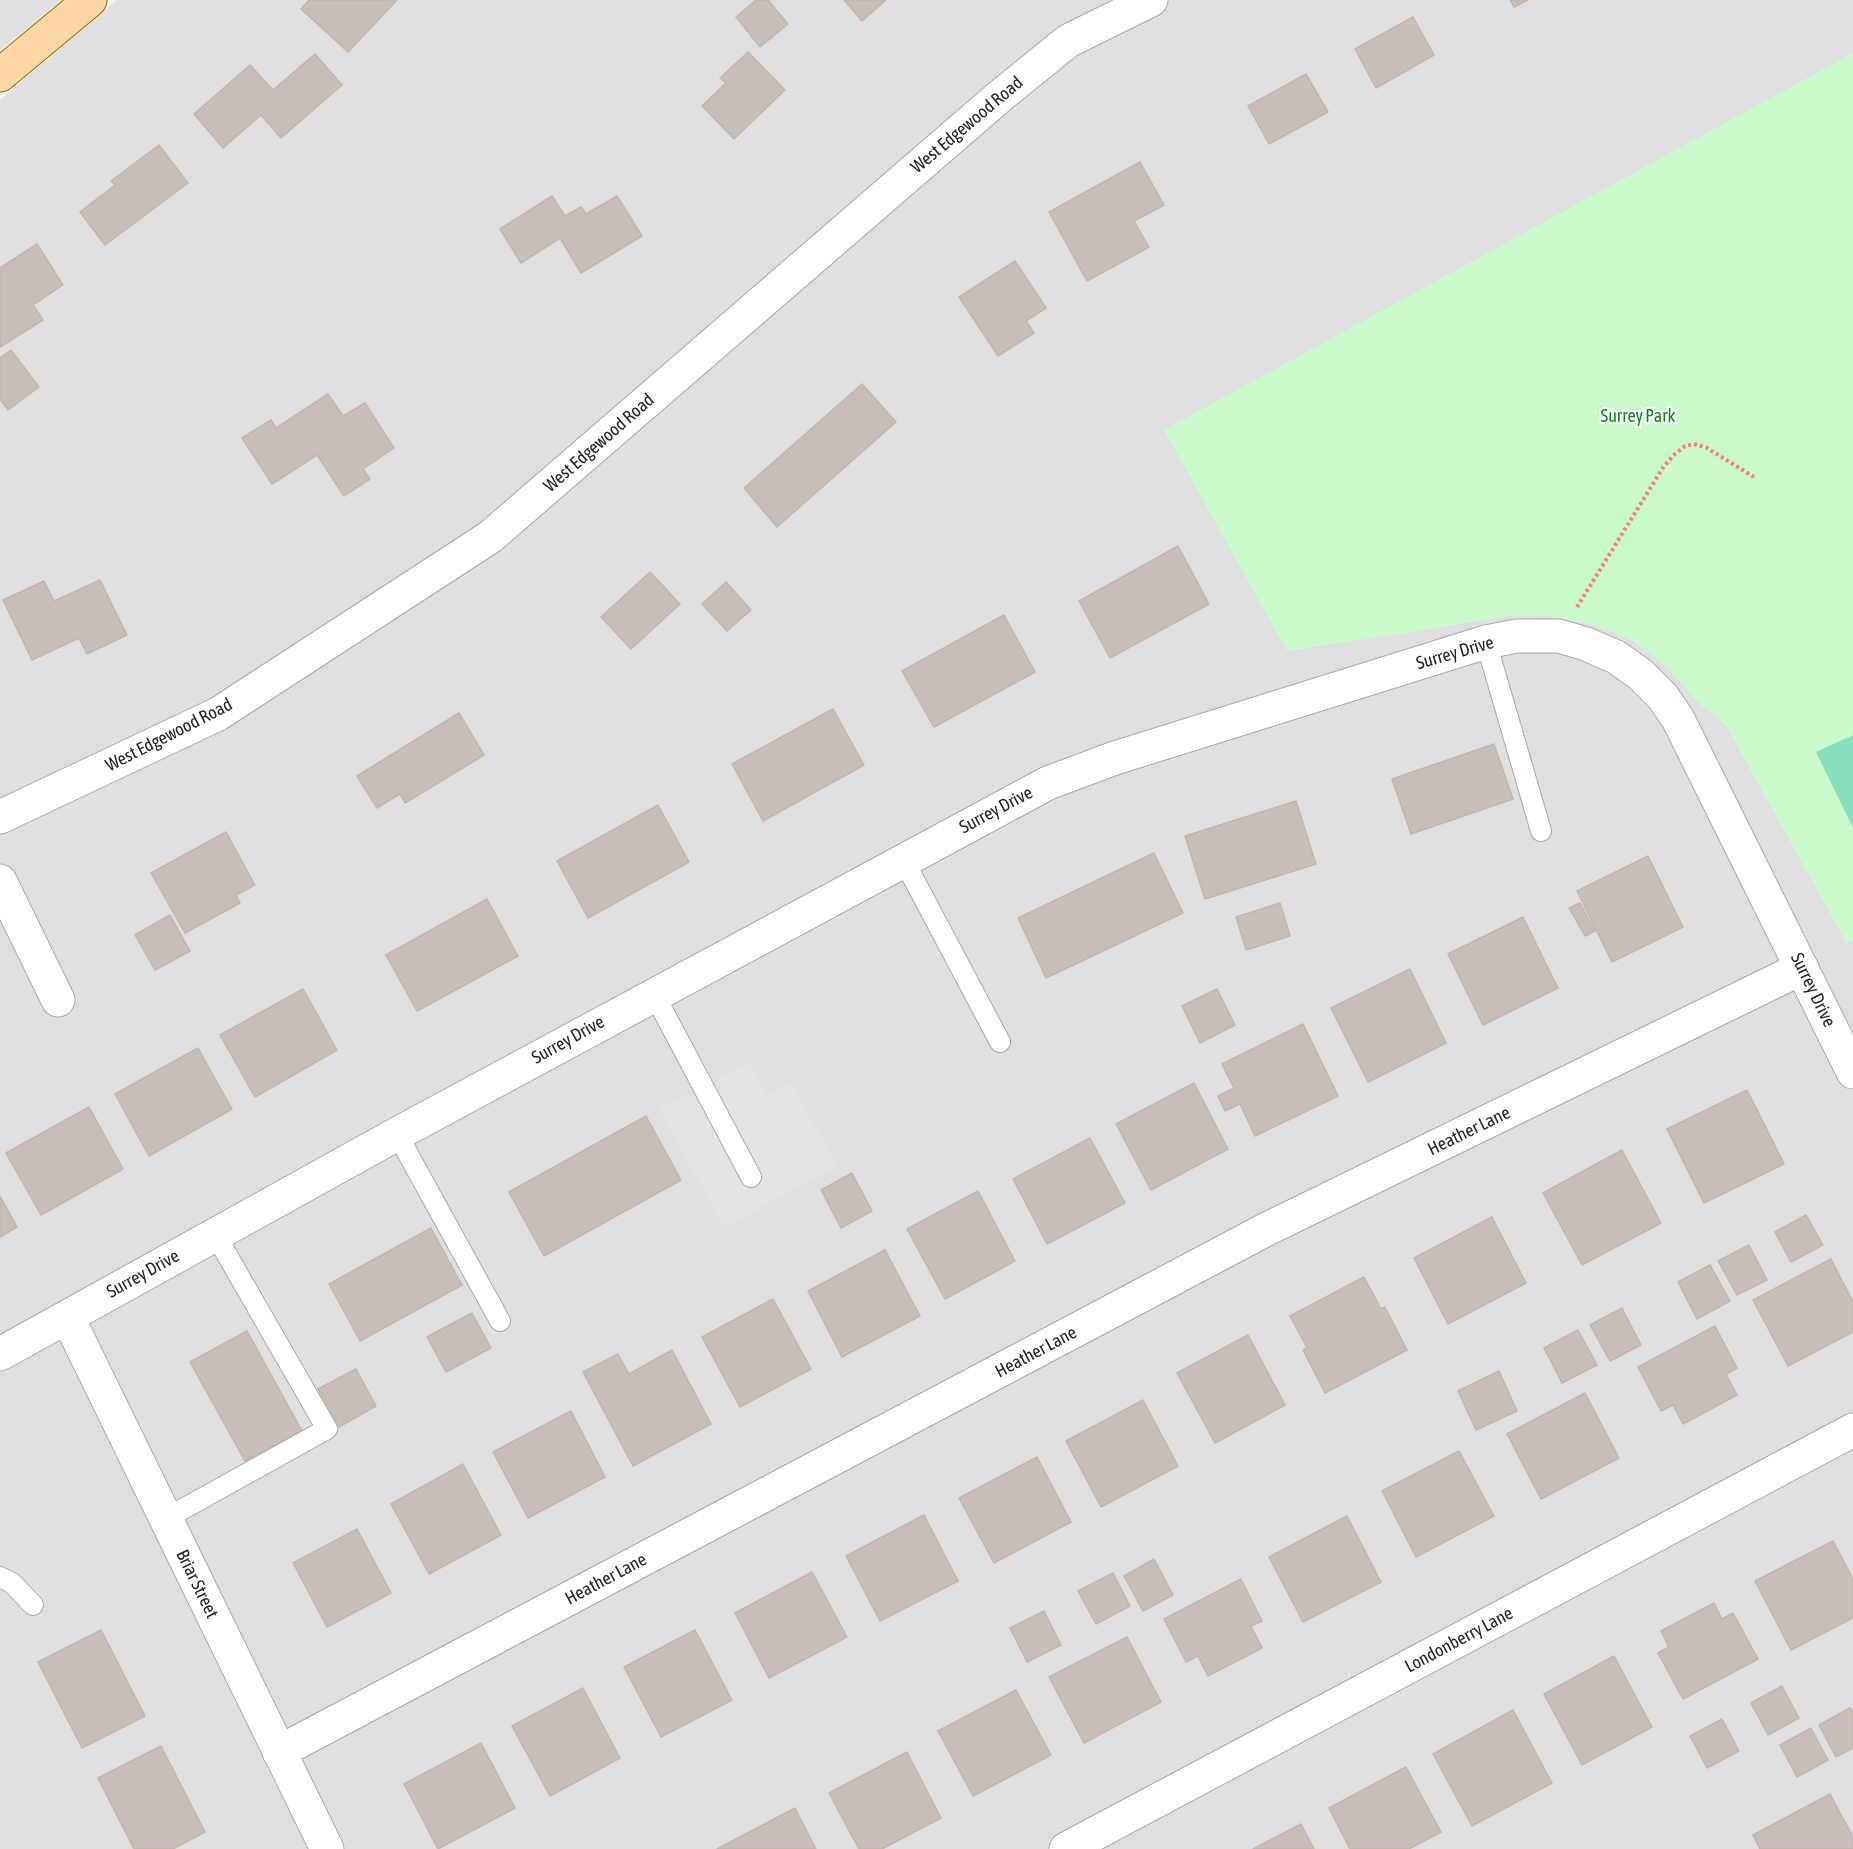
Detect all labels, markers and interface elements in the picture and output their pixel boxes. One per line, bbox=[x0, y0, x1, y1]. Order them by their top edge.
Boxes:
street label: West Edgewood Road bbox=[907, 72, 1027, 178]
street label: West Edgewood Road bbox=[539, 389, 659, 497]
park label: Surrey Park bbox=[1601, 405, 1675, 427]
street label: Surrey Drive bbox=[1414, 632, 1496, 674]
street label: West Edgewood Road bbox=[102, 694, 236, 776]
street label: Surrey Drive bbox=[956, 782, 1036, 838]
street label: Surrey Drive bbox=[1786, 949, 1840, 1031]
street label: Surrey Drive bbox=[528, 1011, 608, 1069]
street label: Heather Lane bbox=[1424, 1102, 1514, 1160]
street label: Surrey Drive bbox=[103, 1245, 183, 1303]
street label: Heather Lane bbox=[992, 1322, 1080, 1382]
street label: Briar Street bbox=[171, 1546, 223, 1622]
street label: Heather Lane bbox=[562, 1549, 650, 1609]
street label: Londonberry Lane bbox=[1401, 1602, 1517, 1678]

